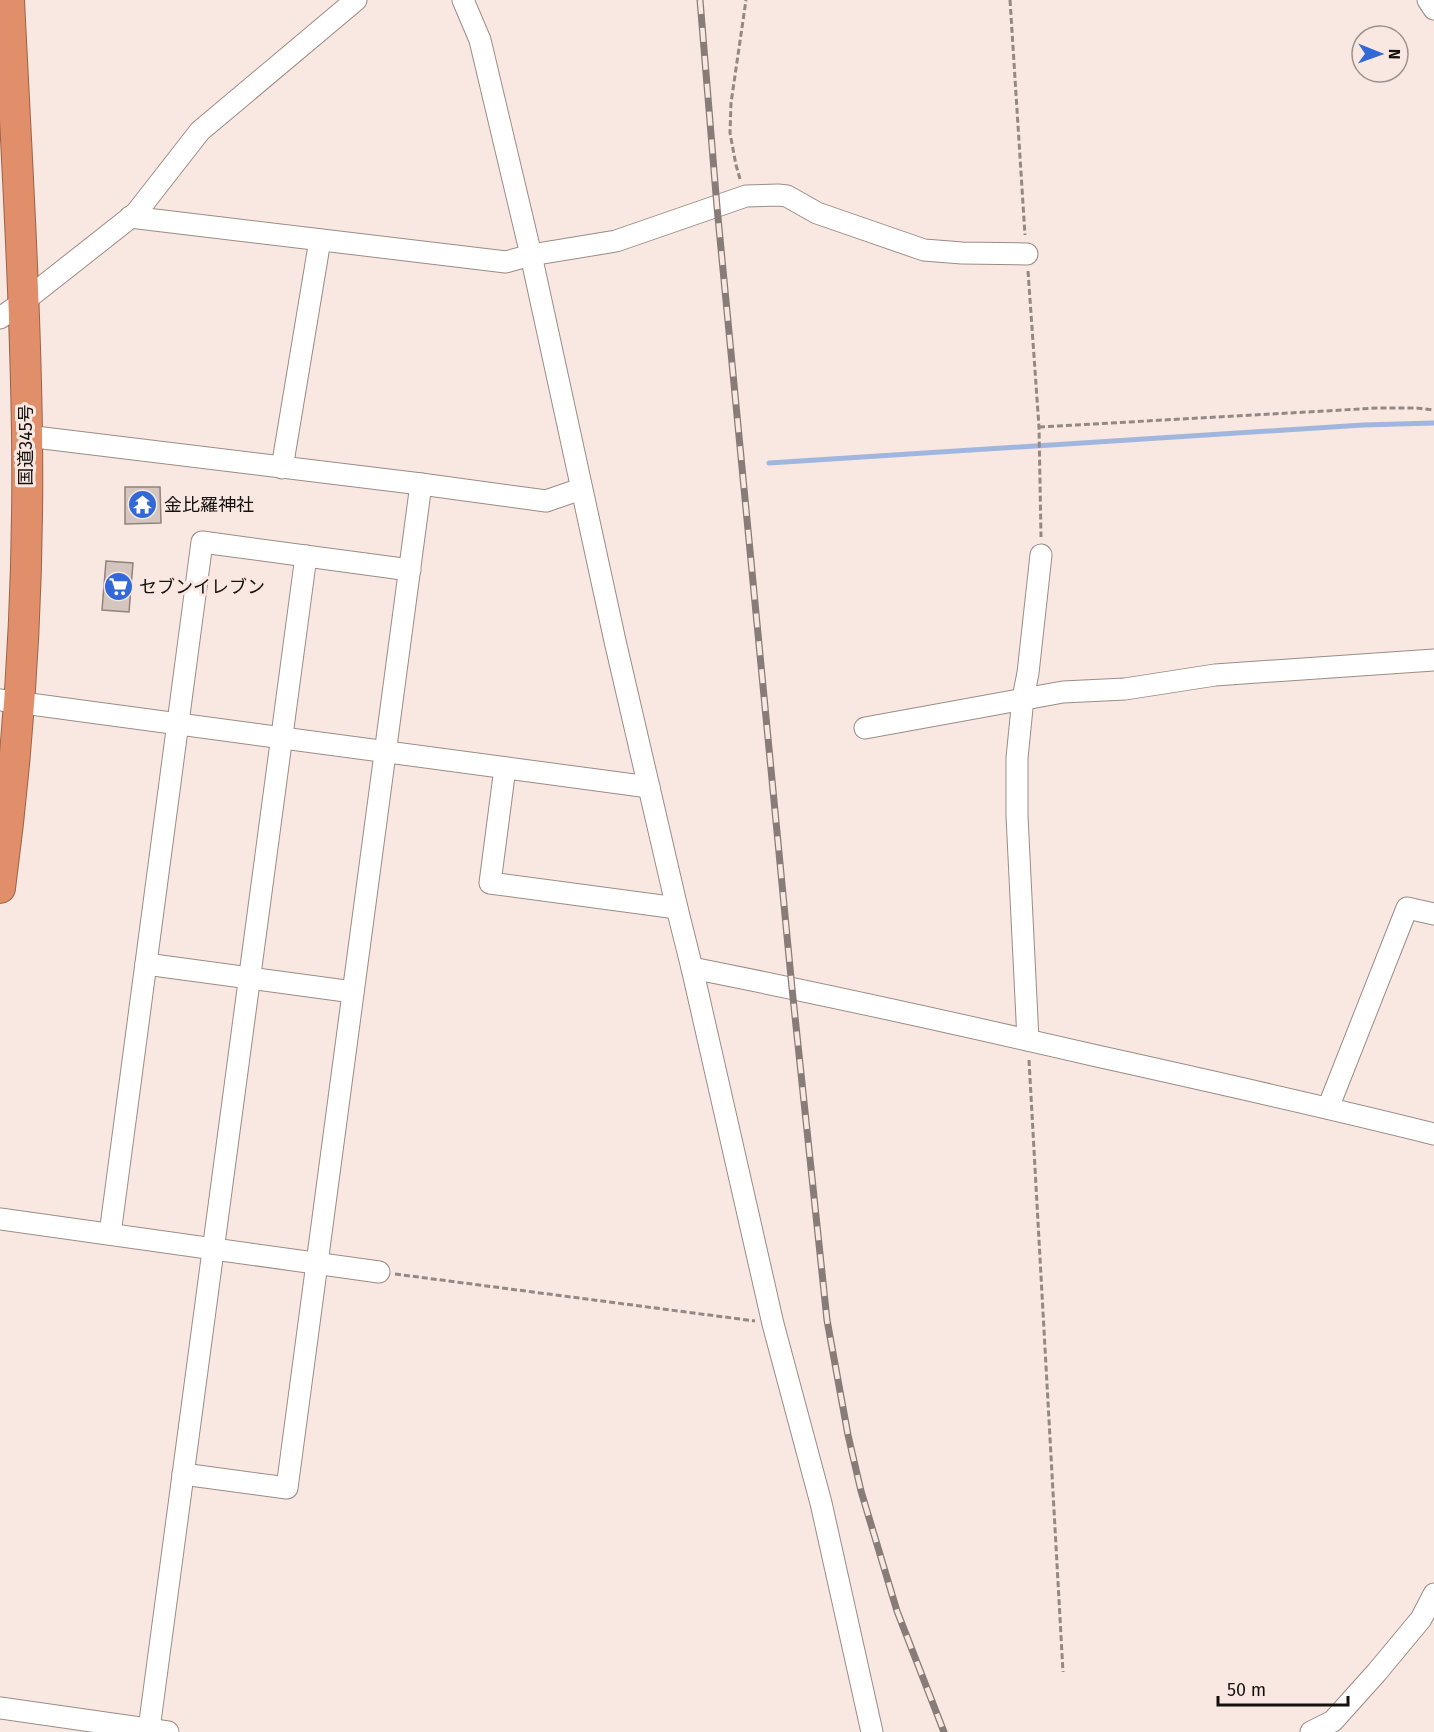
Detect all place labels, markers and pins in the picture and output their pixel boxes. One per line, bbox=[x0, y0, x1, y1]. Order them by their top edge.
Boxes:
temple icon: 金比羅神社 bbox=[127, 489, 159, 521]
place label: 金比羅神社 bbox=[164, 494, 254, 516]
supermarket icon: セブンイレブン bbox=[102, 571, 134, 603]
place label: セブンイレブン bbox=[139, 576, 265, 598]

